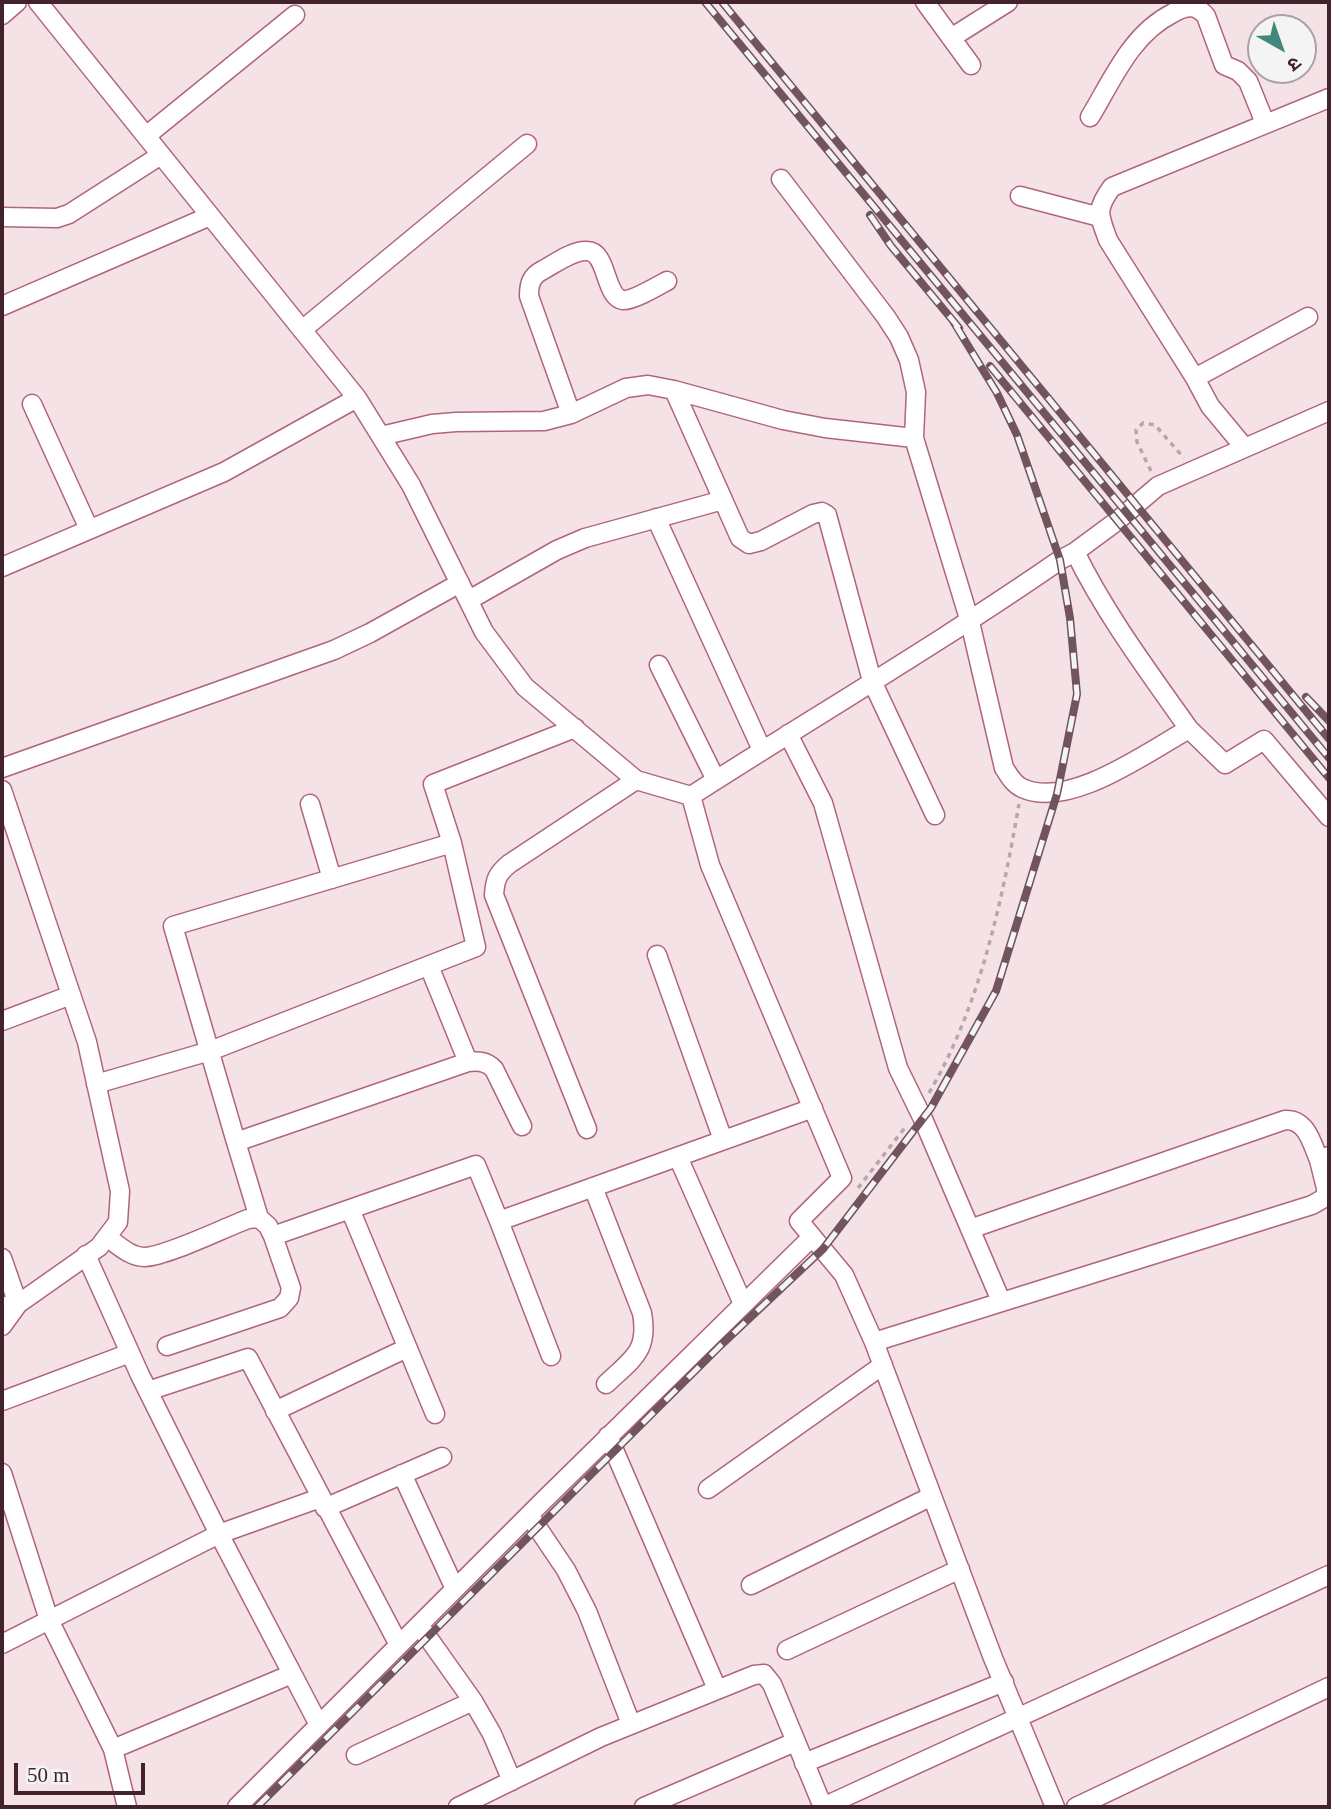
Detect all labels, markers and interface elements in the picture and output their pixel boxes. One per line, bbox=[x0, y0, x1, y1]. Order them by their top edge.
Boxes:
north arrow bbox=[1247, 14, 1317, 84]
text: उ bbox=[1284, 52, 1306, 76]
scale bar bbox=[18, 1750, 149, 1794]
text: 50 m bbox=[27, 1763, 70, 1787]

